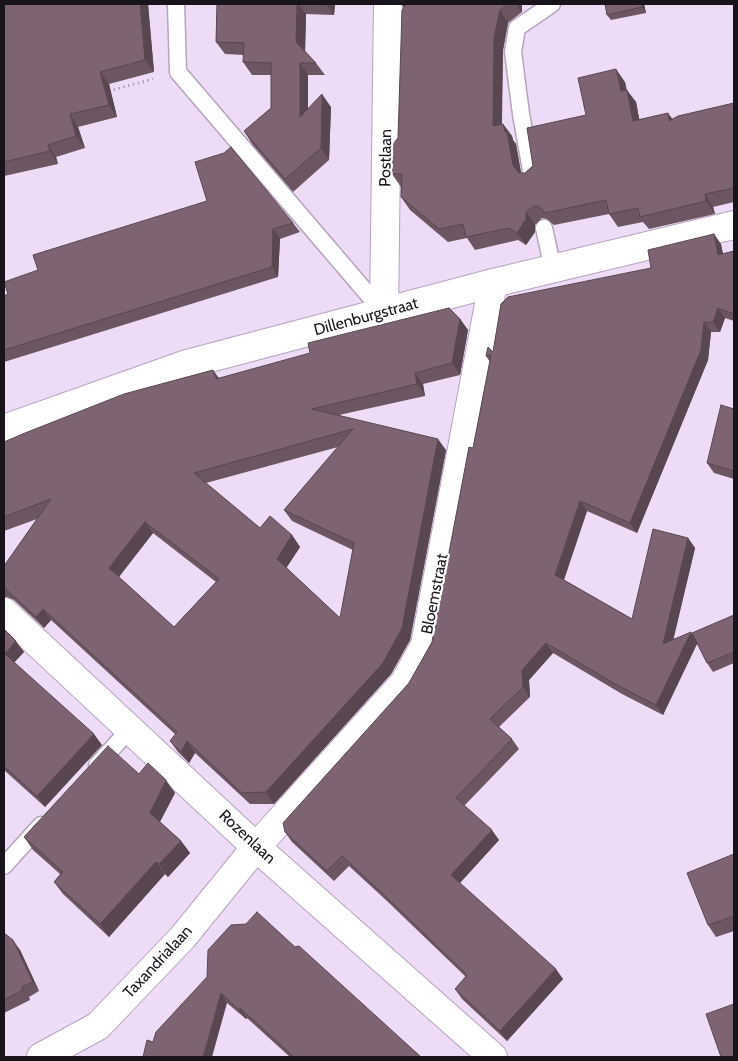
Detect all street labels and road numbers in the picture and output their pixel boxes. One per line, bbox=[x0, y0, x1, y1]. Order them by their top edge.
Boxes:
street label: Postlaan bbox=[376, 129, 396, 187]
street label: Dillenburgstraat bbox=[312, 294, 420, 340]
street label: Bloemstraat bbox=[418, 552, 452, 636]
street label: Rozenlaan bbox=[215, 806, 279, 868]
street label: Taxandrialaan bbox=[119, 922, 197, 1002]

